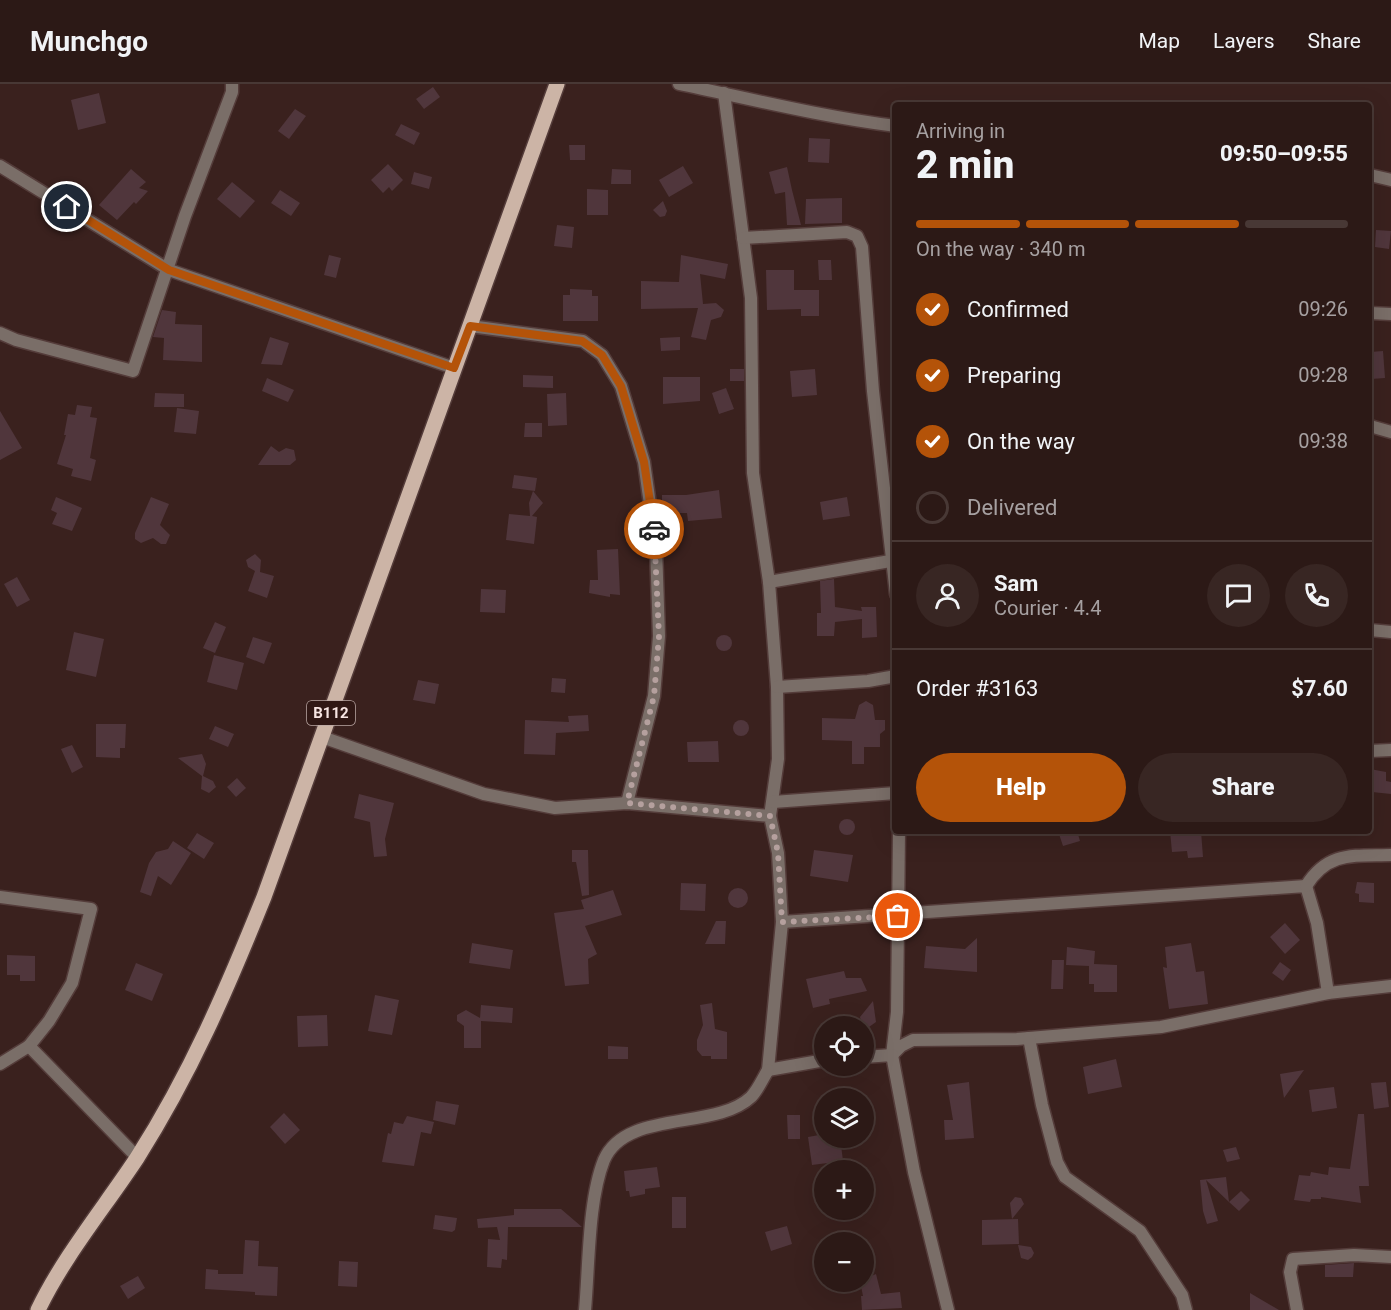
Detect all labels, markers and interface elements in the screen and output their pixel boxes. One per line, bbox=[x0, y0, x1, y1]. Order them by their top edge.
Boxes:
text: Munchgo bbox=[30, 25, 148, 58]
text: Map bbox=[1138, 29, 1180, 53]
text: Layers bbox=[1213, 29, 1274, 53]
text: Share bbox=[1307, 29, 1361, 53]
text: Arriving in bbox=[916, 119, 1005, 143]
text: 09:50–09:55 bbox=[1220, 141, 1348, 166]
text: 2 min bbox=[916, 142, 1014, 188]
pin bbox=[41, 181, 92, 232]
icon: home bbox=[50, 190, 83, 223]
text: On the way · 340 m bbox=[916, 237, 1085, 261]
icon: check bbox=[916, 293, 949, 326]
text: Confirmed bbox=[967, 297, 1069, 322]
text: 09:26 bbox=[1298, 297, 1348, 321]
icon: check bbox=[916, 359, 949, 392]
text: Preparing bbox=[967, 363, 1061, 388]
text: 09:28 bbox=[1298, 363, 1348, 387]
icon: check bbox=[916, 425, 949, 458]
text: On the way bbox=[967, 429, 1075, 454]
text: 09:38 bbox=[1298, 429, 1348, 453]
text: Delivered bbox=[967, 495, 1057, 520]
courier bbox=[624, 499, 684, 559]
icon: car bbox=[638, 513, 671, 546]
button: person bbox=[916, 564, 979, 627]
button: chat bbox=[1207, 564, 1270, 627]
button: phone bbox=[1285, 564, 1348, 627]
text: Sam bbox=[994, 571, 1038, 596]
text: Courier · 4.4 bbox=[994, 596, 1101, 620]
text: Order #3163 bbox=[916, 676, 1038, 701]
text: $7.60 bbox=[1291, 676, 1348, 701]
road number: B112 bbox=[307, 701, 355, 725]
button: Help bbox=[916, 753, 1126, 822]
button: Share bbox=[1138, 753, 1348, 822]
pin bbox=[872, 890, 923, 941]
icon: bag bbox=[881, 899, 914, 932]
map controls bbox=[814, 1016, 874, 1292]
button: locate bbox=[814, 1016, 874, 1076]
button: layers bbox=[814, 1088, 874, 1148]
button: + bbox=[814, 1160, 874, 1220]
button: − bbox=[814, 1232, 874, 1292]

